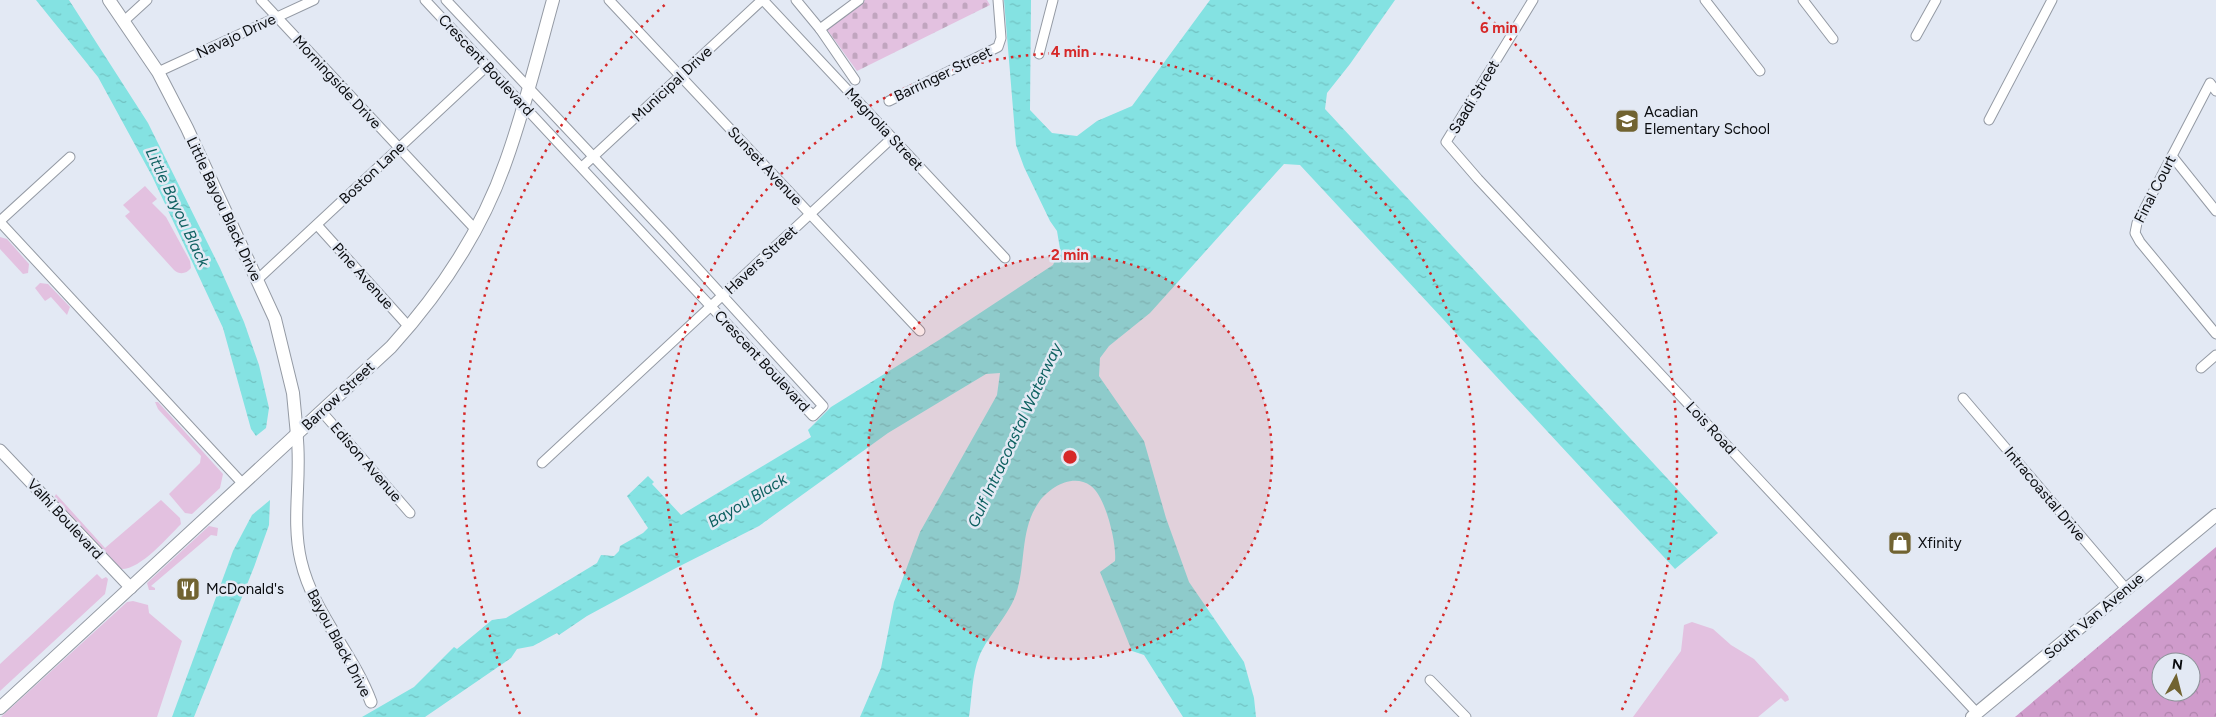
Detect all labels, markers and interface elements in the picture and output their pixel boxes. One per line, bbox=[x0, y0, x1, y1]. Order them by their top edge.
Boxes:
street label: Navajo Drive bbox=[193, 10, 279, 62]
street label: Crescent Boulevard bbox=[434, 11, 538, 119]
text: 6 min bbox=[1480, 19, 1518, 37]
street label: Morningside Drive bbox=[289, 31, 385, 133]
street label: Municipal Drive bbox=[628, 42, 716, 126]
street label: Barringer Street bbox=[891, 42, 995, 105]
text: 4 min bbox=[1051, 43, 1089, 61]
street label: Saadi Street bbox=[1445, 57, 1503, 137]
street label: Magnolia Street bbox=[841, 84, 927, 174]
place label: Acadian Elementary School bbox=[1644, 103, 1770, 138]
school or university icon: Acadian Elementary School bbox=[1614, 108, 1640, 134]
street label: Sunset Avenue bbox=[724, 123, 806, 209]
street label: Little Bayou Black Drive bbox=[183, 134, 265, 284]
street label: Boston Lane bbox=[335, 138, 409, 208]
water label: Little Bayou Black bbox=[142, 145, 214, 271]
street label: Final Court bbox=[2130, 152, 2180, 226]
street label: Havers Street bbox=[721, 222, 801, 298]
street label: Pine Avenue bbox=[328, 239, 398, 313]
text: 2 min bbox=[1051, 246, 1089, 264]
street label: Crescent Boulevard bbox=[710, 307, 814, 415]
water label: Gulf Intracoastal Waterway bbox=[963, 339, 1066, 530]
street label: Barrow Street bbox=[298, 358, 378, 434]
street label: Lois Road bbox=[1682, 398, 1740, 458]
street label: Edison Avenue bbox=[327, 418, 405, 506]
street label: Intracoastal Drive bbox=[2000, 443, 2090, 545]
centre of rings bbox=[1061, 448, 1079, 466]
water label: Bayou Black bbox=[704, 469, 791, 531]
street label: Valhi Boulevard bbox=[23, 475, 107, 563]
shop icon: Xfinity bbox=[1887, 530, 1913, 556]
place label: Xfinity bbox=[1918, 534, 1962, 552]
street label: South Van Avenue bbox=[2041, 569, 2147, 663]
restaurant icon: McDonald's bbox=[175, 576, 201, 602]
place label: McDonald's bbox=[206, 580, 284, 598]
street label: Bayou Black Drive bbox=[303, 586, 375, 700]
north arrow bbox=[2151, 652, 2201, 702]
text: N bbox=[2171, 655, 2184, 674]

